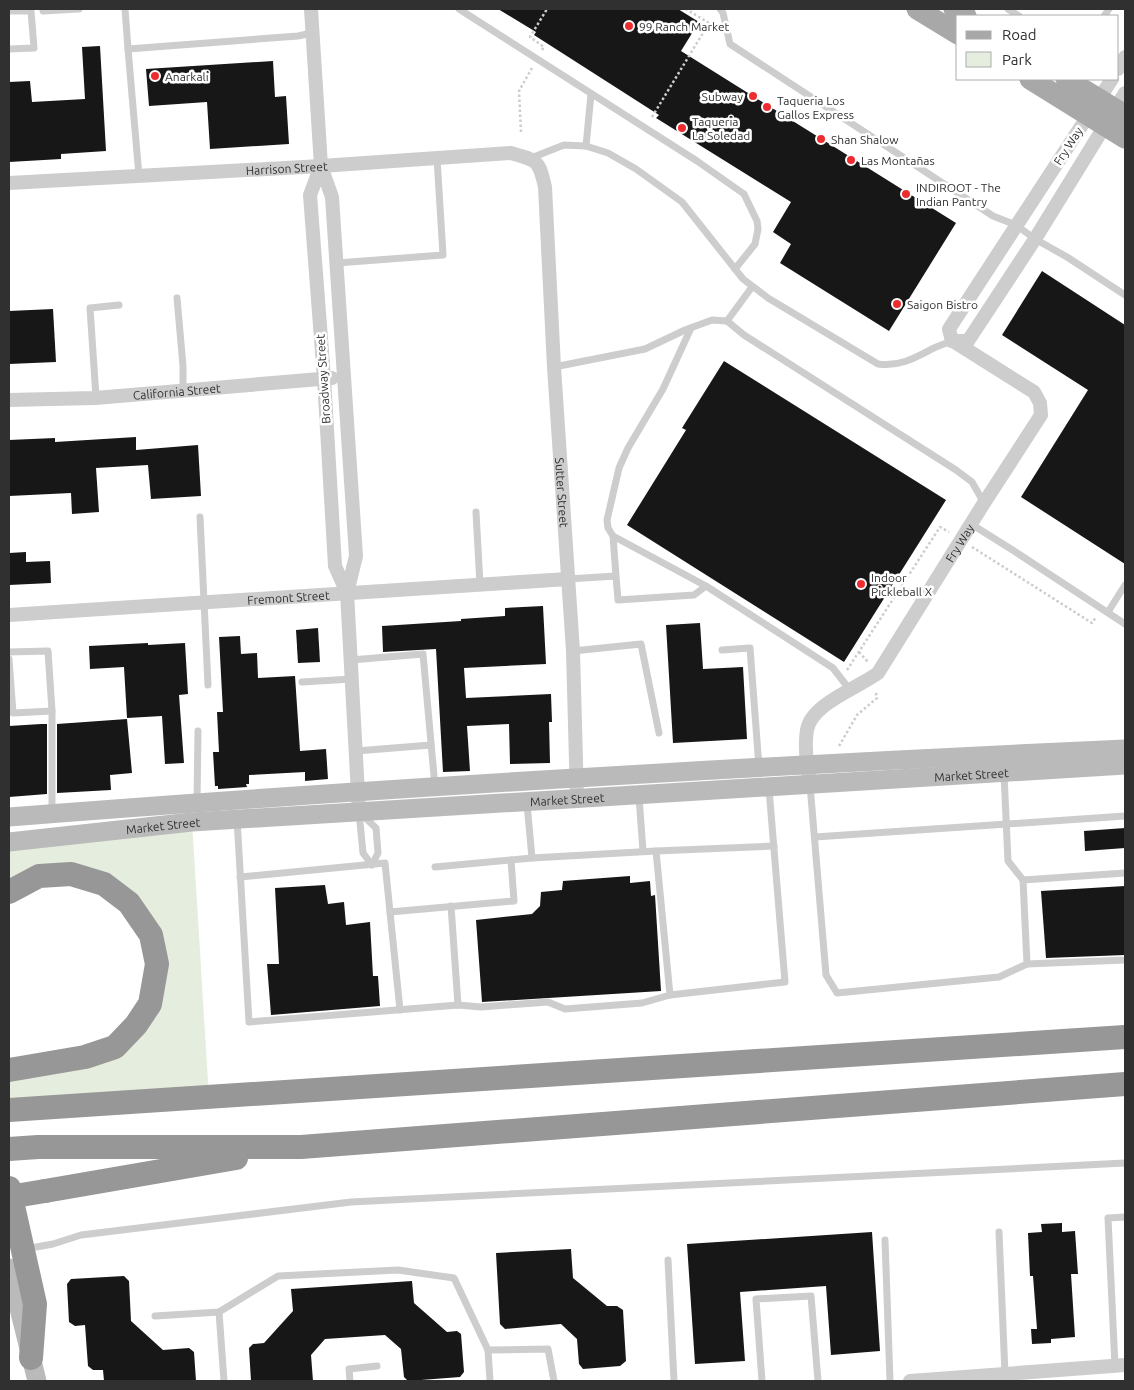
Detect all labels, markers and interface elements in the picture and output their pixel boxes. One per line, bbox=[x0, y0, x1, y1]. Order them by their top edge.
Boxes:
legend bbox=[956, 15, 1119, 80]
marker: 99 Ranch Market bbox=[623, 20, 635, 32]
place label: 99 Ranch Market bbox=[639, 20, 730, 33]
text: Road bbox=[1002, 26, 1037, 43]
text: Park bbox=[1002, 51, 1032, 68]
marker: Anarkali bbox=[149, 70, 161, 82]
place label: Anarkali bbox=[165, 70, 209, 83]
place label: Subway bbox=[702, 90, 743, 103]
marker: Subway bbox=[747, 90, 759, 102]
place label: Taqueria Los Gallos Express bbox=[777, 94, 854, 121]
marker: Taqueria Los Gallos Express bbox=[761, 101, 773, 113]
place label: Taqueria La Soledad bbox=[692, 115, 750, 142]
marker: Taqueria La Soledad bbox=[676, 122, 688, 134]
street label: Fry Way bbox=[1051, 125, 1085, 167]
marker: Shan Shalow bbox=[815, 133, 827, 145]
place label: Shan Shalow bbox=[831, 133, 899, 146]
marker: Las Montañas bbox=[845, 154, 857, 166]
place label: Las Montañas bbox=[861, 154, 935, 167]
street label: Harrison Street bbox=[245, 159, 328, 177]
place label: INDIROOT - The Indian Pantry bbox=[916, 181, 1001, 208]
marker: INDIROOT - The Indian Pantry bbox=[900, 188, 912, 200]
marker: Saigon Bistro bbox=[891, 298, 903, 310]
place label: Saigon Bistro bbox=[907, 298, 978, 311]
street label: Broadway Street bbox=[313, 333, 333, 424]
street label: California Street bbox=[132, 381, 221, 401]
street label: Sutter Street bbox=[554, 457, 571, 528]
street label: Fry Way bbox=[942, 521, 976, 564]
place label: Indoor Pickleball X bbox=[871, 571, 933, 598]
marker: Indoor Pickleball X bbox=[855, 578, 867, 590]
street label: Fremont Street bbox=[247, 588, 330, 606]
street label: Market Street bbox=[934, 766, 1009, 783]
street label: Market Street bbox=[530, 790, 605, 808]
street label: Market Street bbox=[125, 815, 201, 836]

